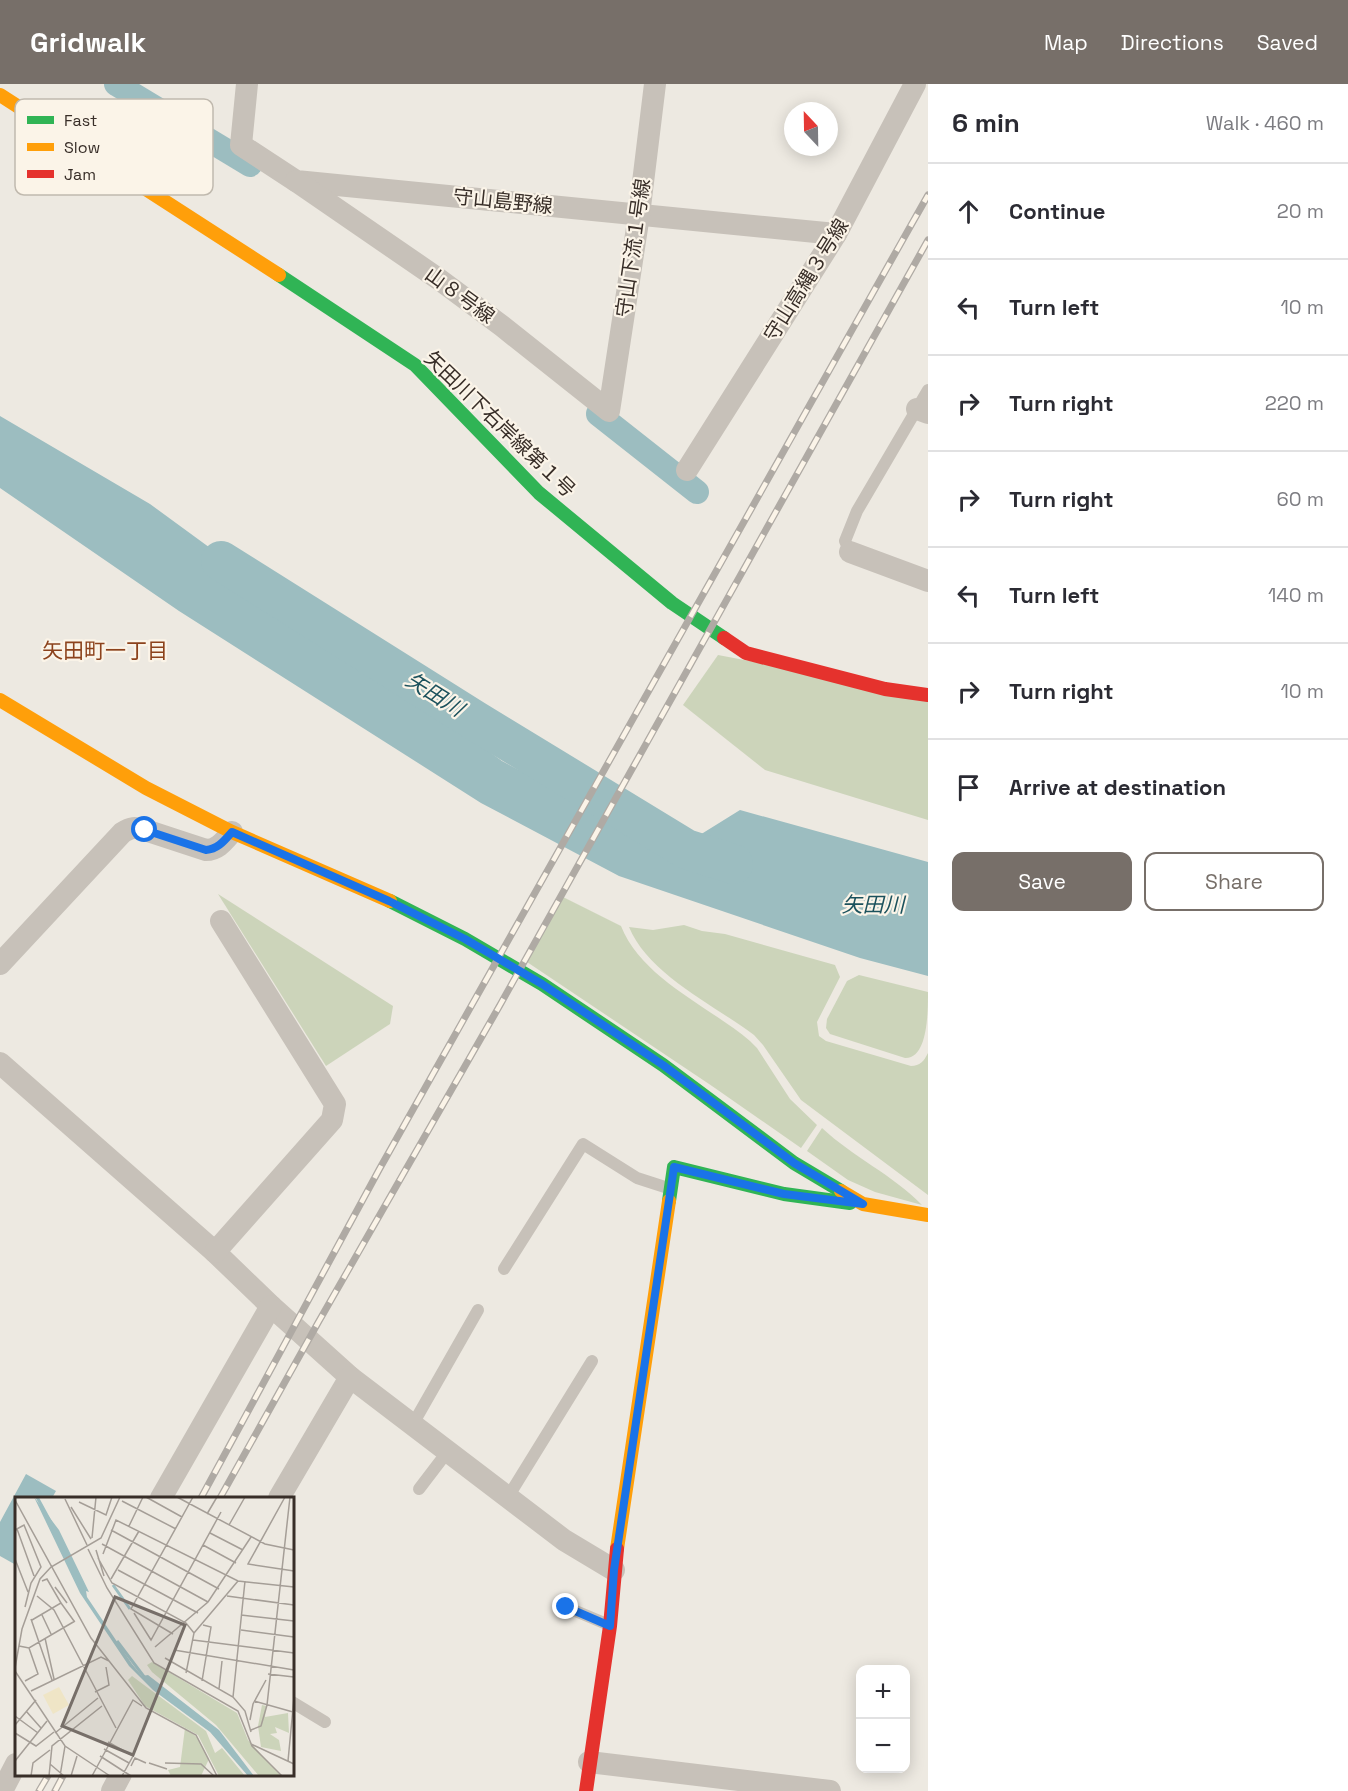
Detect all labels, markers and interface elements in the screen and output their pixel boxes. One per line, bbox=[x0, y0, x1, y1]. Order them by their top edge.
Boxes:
text: Gridwalk bbox=[30, 24, 146, 60]
text: Map bbox=[1044, 29, 1088, 56]
text: Directions bbox=[1121, 29, 1224, 56]
text: Saved bbox=[1257, 29, 1318, 56]
legend bbox=[15, 99, 213, 195]
north arrow bbox=[784, 102, 838, 156]
text: 6 min bbox=[952, 106, 1020, 140]
text: Fast bbox=[64, 110, 97, 131]
text: Walk · 460 m bbox=[1206, 110, 1324, 136]
text: Slow bbox=[64, 137, 100, 158]
text: Jam bbox=[64, 164, 96, 185]
street label: 守山下流１号線 bbox=[610, 177, 656, 319]
street label: 守山島野線 bbox=[452, 183, 554, 219]
icon: ahead bbox=[952, 195, 985, 228]
text: Continue bbox=[1009, 197, 1105, 225]
text: 20 m bbox=[1277, 198, 1324, 224]
street label: 守山高縄３号線 bbox=[758, 214, 854, 346]
street label: 山８号線 bbox=[420, 261, 500, 329]
icon: left bbox=[952, 291, 985, 324]
text: Turn left bbox=[1009, 293, 1099, 321]
text: 10 m bbox=[1280, 294, 1324, 320]
street label: 矢田川下右岸線第１号 bbox=[419, 345, 581, 503]
icon: right bbox=[952, 387, 985, 420]
text: Turn right bbox=[1009, 389, 1114, 417]
text: 220 m bbox=[1265, 390, 1324, 416]
icon: right bbox=[952, 483, 985, 516]
text: Turn right bbox=[1009, 485, 1114, 513]
text: 60 m bbox=[1277, 486, 1324, 512]
icon: left bbox=[952, 579, 985, 612]
text: Turn left bbox=[1009, 581, 1099, 609]
text: 140 m bbox=[1268, 582, 1324, 608]
district label: 矢田町一丁目 bbox=[42, 637, 168, 664]
water label: 矢田川 bbox=[401, 666, 471, 723]
icon: right bbox=[952, 675, 985, 708]
text: Turn right bbox=[1009, 677, 1114, 705]
text: 10 m bbox=[1280, 678, 1324, 704]
icon: arrive bbox=[952, 771, 985, 804]
text: Arrive at destination bbox=[1009, 773, 1226, 801]
route start bbox=[131, 816, 157, 842]
button: Save bbox=[952, 852, 1132, 911]
button: Share bbox=[1144, 852, 1324, 911]
water label: 矢田川 bbox=[842, 891, 906, 918]
inset map bbox=[15, 1497, 294, 1776]
route end bbox=[552, 1593, 578, 1619]
map controls bbox=[856, 1665, 910, 1773]
button: + bbox=[856, 1665, 910, 1719]
button: − bbox=[856, 1719, 910, 1773]

